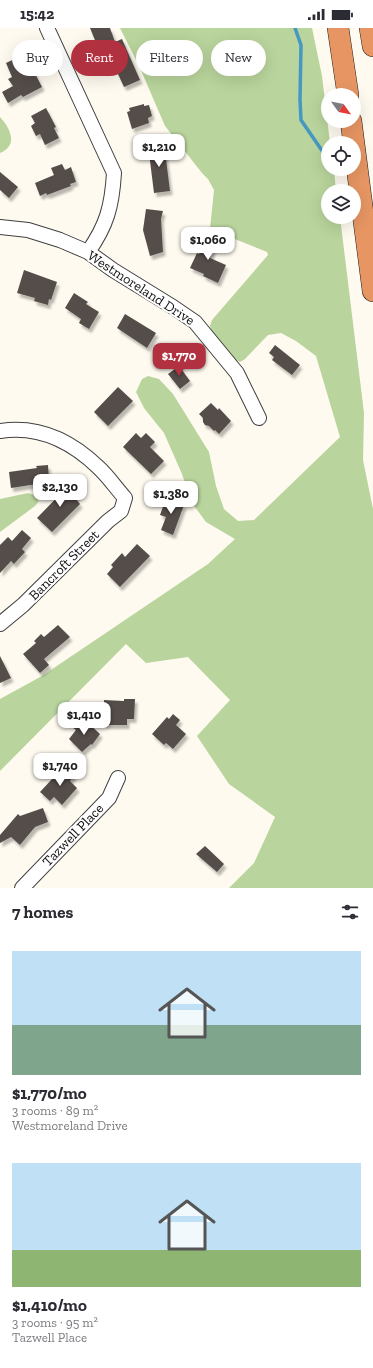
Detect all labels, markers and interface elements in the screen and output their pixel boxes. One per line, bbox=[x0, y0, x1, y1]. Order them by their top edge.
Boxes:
text: 15:42 bbox=[20, 5, 54, 23]
chip: Buy bbox=[12, 40, 63, 76]
chip: Rent bbox=[71, 40, 128, 76]
chip: Filters bbox=[136, 40, 203, 76]
chip: New bbox=[211, 40, 266, 76]
north arrow bbox=[321, 88, 361, 128]
map controls bbox=[321, 88, 361, 224]
pin: $1,210 bbox=[126, 134, 192, 168]
button: locate bbox=[321, 136, 361, 176]
text: $1,210 bbox=[142, 139, 176, 154]
button: layers bbox=[321, 184, 361, 224]
pin: $1,060 bbox=[175, 227, 241, 261]
text: $1,060 bbox=[190, 232, 226, 247]
street label: Westmoreland Drive bbox=[84, 247, 198, 329]
pin: $1,770 bbox=[146, 343, 212, 377]
text: $1,770 bbox=[162, 348, 196, 363]
pin: $2,130 bbox=[27, 474, 93, 508]
text: $2,130 bbox=[42, 479, 78, 494]
pin: $1,380 bbox=[138, 481, 204, 515]
text: $1,380 bbox=[153, 486, 189, 501]
street label: Bancroft Street bbox=[25, 526, 103, 604]
pin: $1,410 bbox=[51, 702, 117, 736]
text: $1,410 bbox=[67, 707, 101, 722]
pin: $1,740 bbox=[27, 753, 93, 787]
text: $1,740 bbox=[42, 758, 78, 773]
street label: Tazwell Place bbox=[39, 800, 107, 870]
icon: filters bbox=[339, 901, 361, 923]
text: 7 homes bbox=[12, 902, 73, 922]
icon: home bbox=[151, 977, 223, 1049]
text: $1,770/mo bbox=[12, 1083, 87, 1103]
text: 3 rooms · 89 m² bbox=[12, 1103, 98, 1118]
text: Westmoreland Drive bbox=[12, 1118, 128, 1133]
icon: home bbox=[151, 1189, 223, 1261]
text: $1,410/mo bbox=[12, 1295, 87, 1315]
text: 3 rooms · 95 m² bbox=[12, 1315, 98, 1330]
text: Tazwell Place bbox=[12, 1330, 87, 1345]

